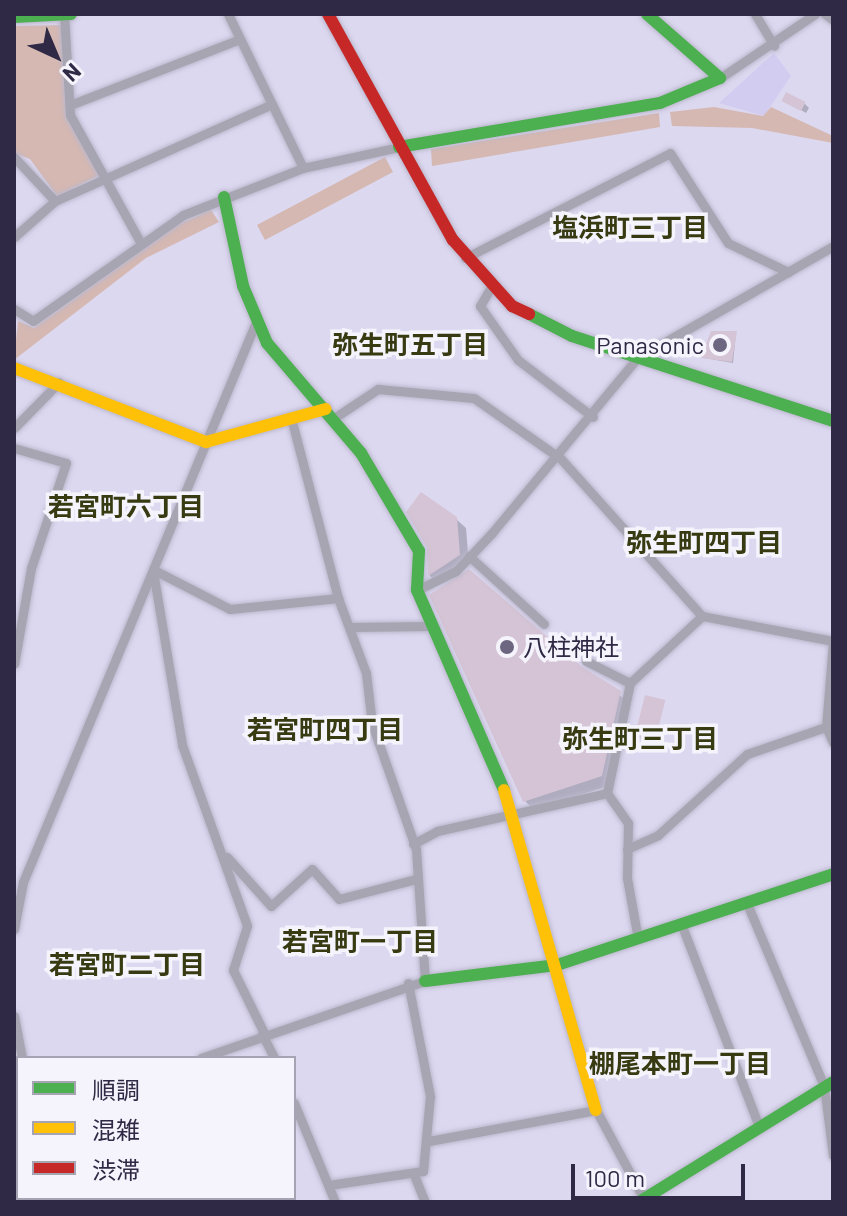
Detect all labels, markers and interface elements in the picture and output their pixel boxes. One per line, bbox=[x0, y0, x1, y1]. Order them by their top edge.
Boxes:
north arrow bbox=[16, 16, 96, 96]
text: N bbox=[58, 59, 87, 88]
district label: 塩浜町三丁目 bbox=[552, 211, 708, 243]
district label: 弥生町五丁目 bbox=[332, 328, 488, 360]
place label: Panasonic bbox=[596, 331, 704, 359]
marker: Panasonic bbox=[711, 336, 729, 354]
district label: 若宮町六丁目 bbox=[48, 490, 204, 522]
district label: 弥生町四丁目 bbox=[626, 526, 782, 558]
place label: 八柱神社 bbox=[523, 633, 619, 661]
marker: 八柱神社 bbox=[498, 638, 516, 656]
district label: 若宮町四丁目 bbox=[247, 713, 403, 745]
district label: 弥生町三丁目 bbox=[562, 722, 718, 754]
district label: 若宮町一丁目 bbox=[282, 925, 438, 957]
district label: 若宮町二丁目 bbox=[49, 948, 205, 980]
district label: 棚尾本町一丁目 bbox=[589, 1047, 771, 1079]
legend bbox=[16, 1056, 296, 1200]
text: 順調 bbox=[92, 1075, 140, 1104]
text: 混雑 bbox=[92, 1115, 140, 1144]
scale bar bbox=[575, 1148, 749, 1198]
text: 渋滞 bbox=[92, 1155, 140, 1184]
text: 100 m bbox=[585, 1163, 645, 1192]

